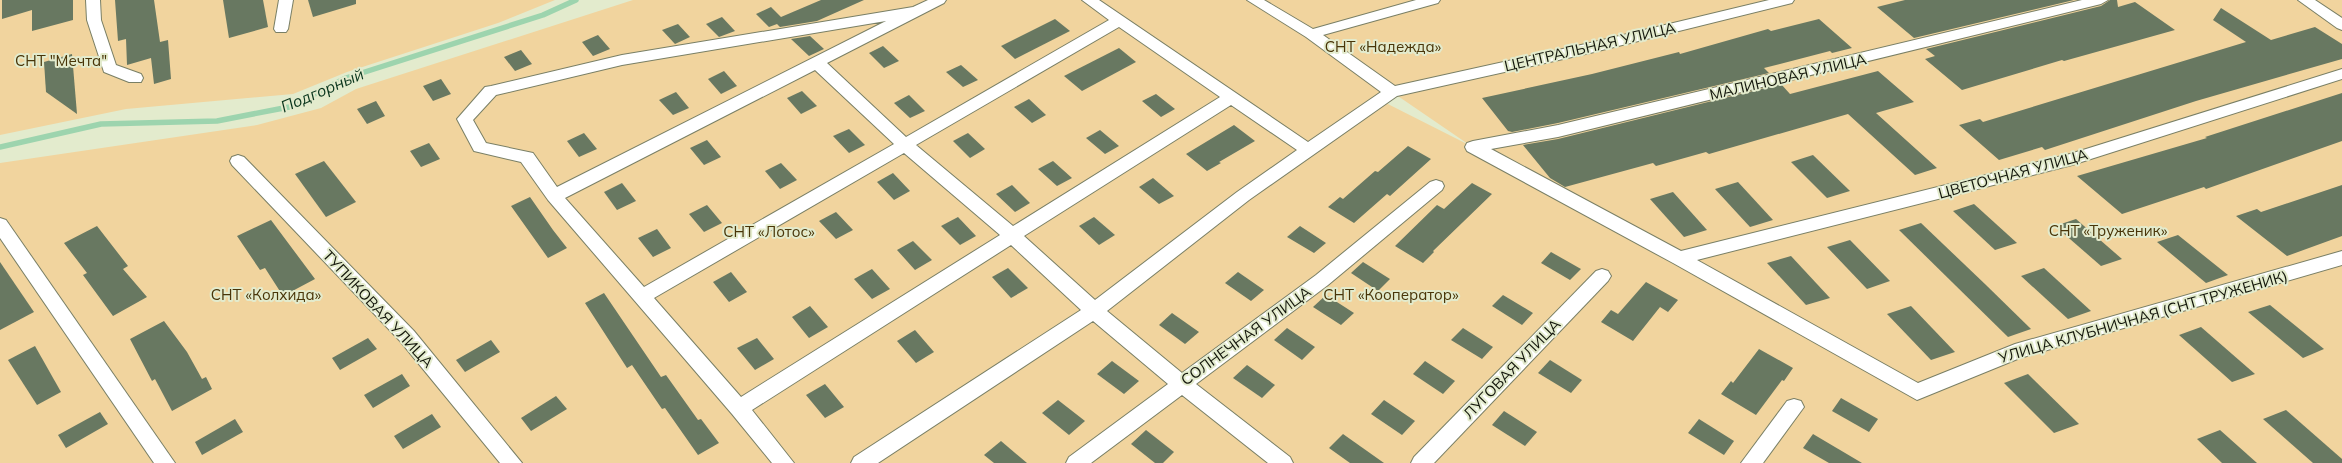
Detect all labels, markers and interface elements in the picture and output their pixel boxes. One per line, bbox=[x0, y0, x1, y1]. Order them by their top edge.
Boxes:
street label: ЦЕНТРАЛЬНАЯ УЛИЦА bbox=[1502, 18, 1677, 75]
park label: СНТ «Надежда» bbox=[1325, 37, 1442, 56]
street label: МАЛИНОВАЯ УЛИЦА bbox=[1708, 49, 1868, 104]
park label: СНТ "Мечта" bbox=[15, 51, 107, 70]
water label: Подгорный bbox=[277, 64, 367, 116]
street label: ЦВЕТОЧНАЯ УЛИЦА bbox=[1936, 144, 2090, 203]
park label: СНТ «Труженик» bbox=[2049, 221, 2168, 240]
park label: СНТ «Лотос» bbox=[723, 222, 815, 241]
street label: ТУПИКОВАЯ УЛИЦА bbox=[319, 246, 438, 371]
street label: УЛИЦА КЛУБНИЧНАЯ (СНТ ТРУЖЕНИК) bbox=[1995, 266, 2290, 367]
street label: СОЛНЕЧНАЯ УЛИЦА bbox=[1177, 282, 1314, 389]
park label: СНТ «Колхида» bbox=[211, 285, 322, 304]
park label: СНТ «Кооператор» bbox=[1323, 285, 1459, 304]
street label: ЛУГОВАЯ УЛИЦА bbox=[1459, 315, 1564, 423]

